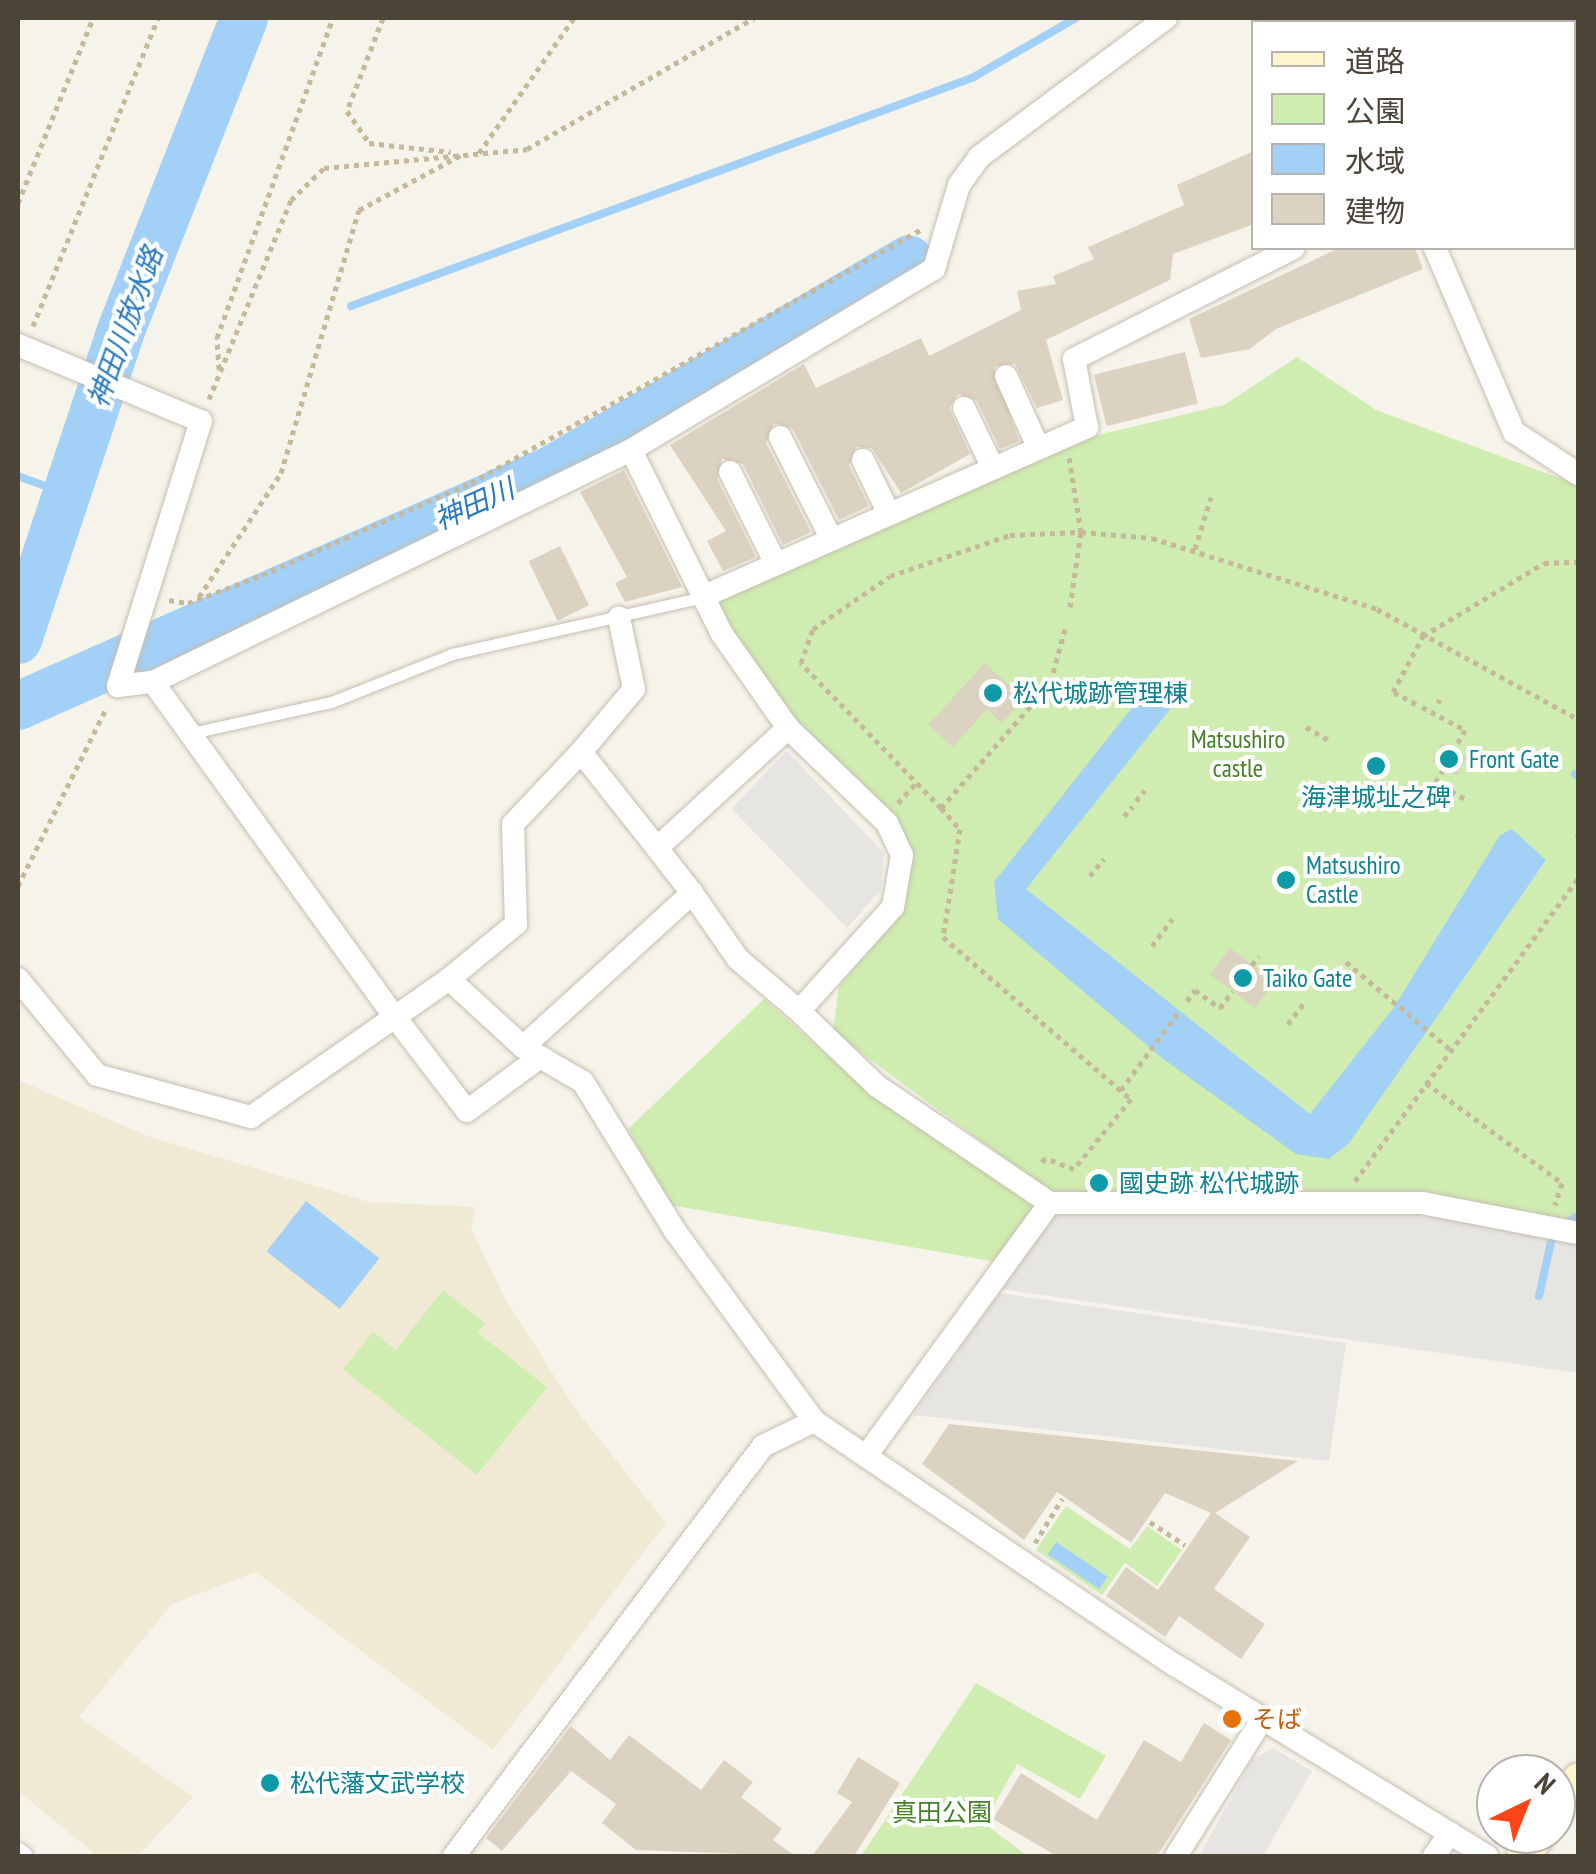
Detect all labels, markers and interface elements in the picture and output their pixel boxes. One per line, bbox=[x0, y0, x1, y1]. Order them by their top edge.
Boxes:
legend bbox=[1251, 20, 1576, 250]
text: 道路 bbox=[1345, 41, 1405, 80]
text: 公園 bbox=[1345, 91, 1405, 130]
text: 水域 bbox=[1345, 141, 1405, 180]
text: 建物 bbox=[1345, 191, 1405, 230]
water label: 神田川放水路 bbox=[80, 242, 170, 412]
water label: 神田川 bbox=[429, 472, 519, 536]
place label: 松代城跡管理棟 bbox=[1013, 678, 1188, 708]
marker: 松代城跡管理棟 bbox=[982, 682, 1004, 704]
park label: Matsushiro castle bbox=[1191, 725, 1285, 784]
place label: Front Gate bbox=[1469, 744, 1559, 774]
marker: Front Gate bbox=[1438, 748, 1460, 770]
marker: 海津城址之碑 bbox=[1365, 755, 1387, 777]
place label: 海津城址之碑 bbox=[1301, 782, 1451, 812]
place label: Matsushiro Castle bbox=[1306, 851, 1401, 910]
marker: Matsushiro Castle bbox=[1275, 869, 1297, 891]
place label: Taiko Gate bbox=[1263, 963, 1352, 993]
marker: Taiko Gate bbox=[1232, 967, 1254, 989]
place label: 國史跡 松代城跡 bbox=[1119, 1168, 1299, 1198]
marker: 國史跡 松代城跡 bbox=[1088, 1172, 1110, 1194]
place label: そば bbox=[1252, 1704, 1302, 1734]
marker: そば bbox=[1221, 1708, 1243, 1730]
north arrow bbox=[1476, 1754, 1576, 1854]
text: N bbox=[1527, 1764, 1564, 1802]
place label: 松代藩文武学校 bbox=[290, 1768, 465, 1798]
marker: 松代藩文武学校 bbox=[259, 1772, 281, 1794]
park label: 真田公園 bbox=[892, 1797, 992, 1827]

